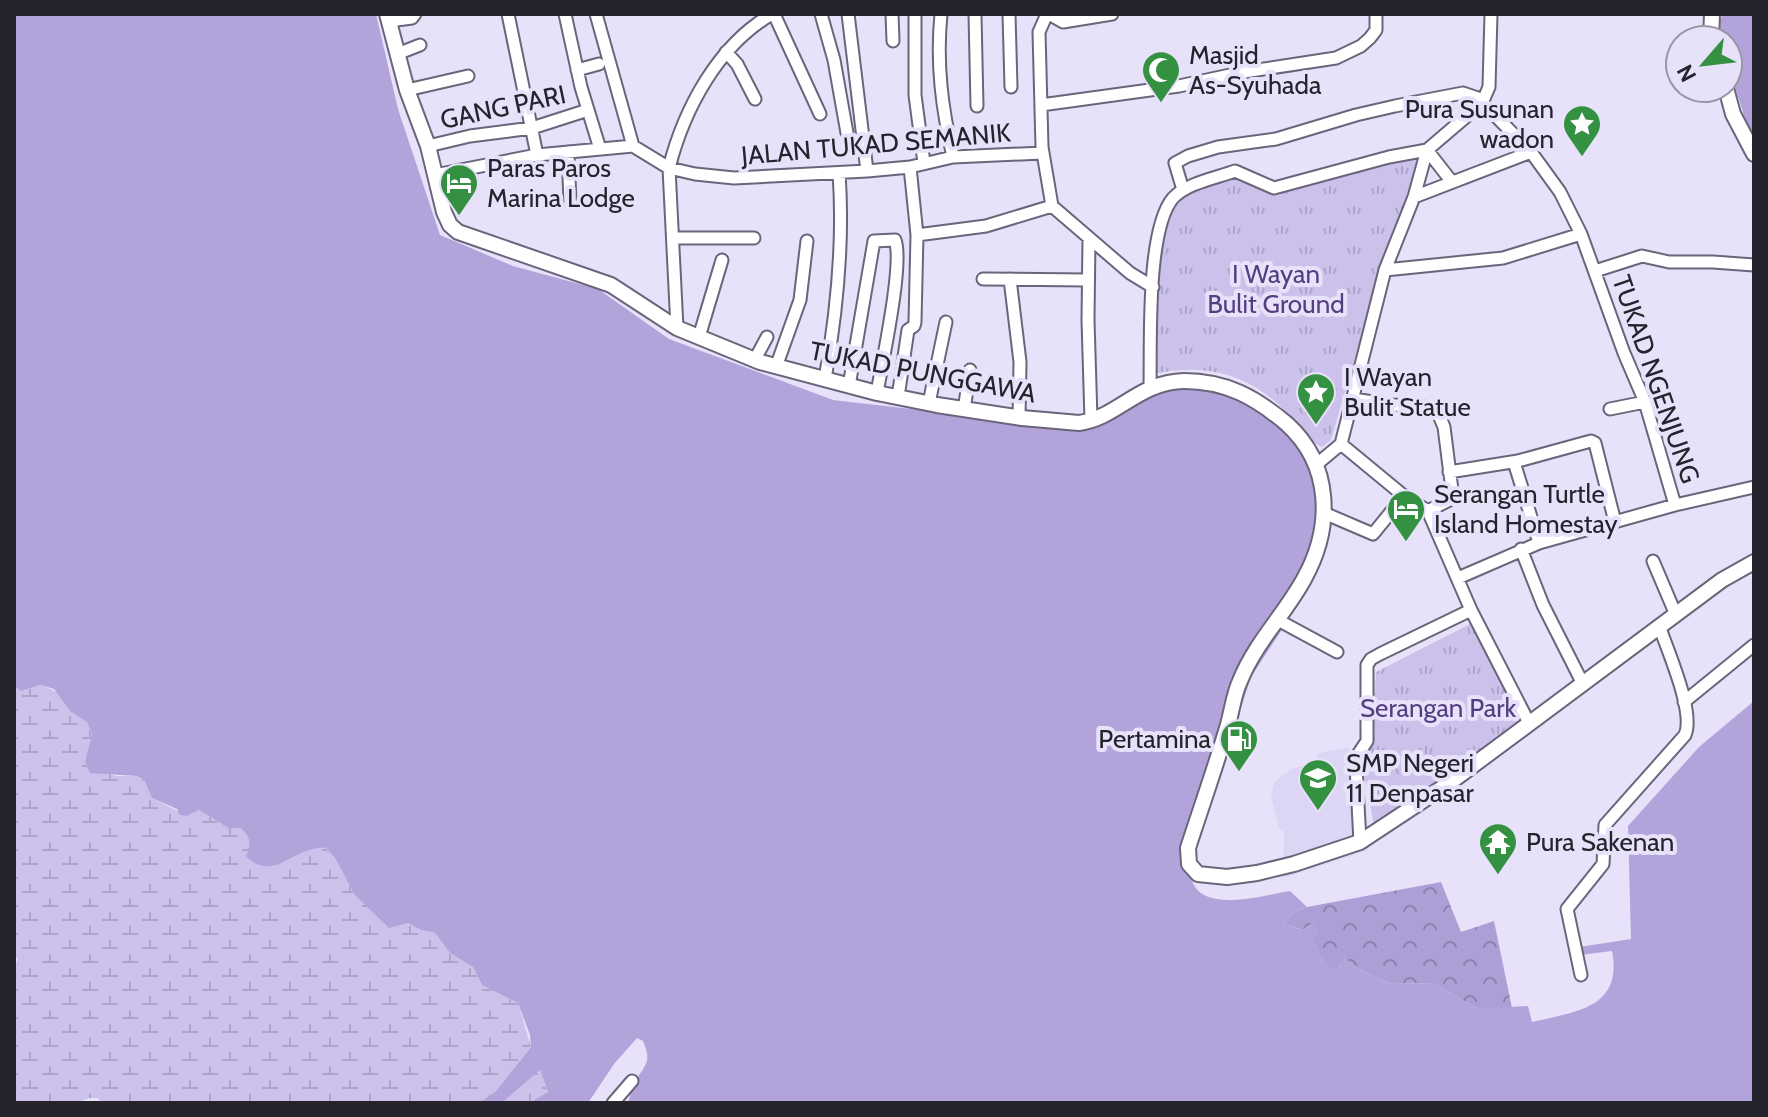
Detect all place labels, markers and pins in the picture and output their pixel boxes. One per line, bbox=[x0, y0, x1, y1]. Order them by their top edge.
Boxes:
place label: Masjid As-Syuhada bbox=[1189, 39, 1322, 101]
mosque icon: Masjid As-Syuhada bbox=[1140, 49, 1182, 104]
place label: Pura Susunan wadon bbox=[1405, 93, 1554, 155]
place icon: Pura Susunan wadon bbox=[1561, 103, 1603, 158]
place label: Paras Paros Marina Lodge bbox=[487, 152, 635, 214]
hotel icon: Paras Paros Marina Lodge bbox=[438, 162, 480, 217]
place label: I Wayan Bulit Statue bbox=[1344, 361, 1471, 423]
place icon: I Wayan Bulit Statue bbox=[1295, 371, 1337, 426]
place label: Serangan Turtle Island Homestay bbox=[1434, 478, 1618, 540]
hotel icon: Serangan Turtle Island Homestay bbox=[1385, 488, 1427, 543]
fuel station icon: Pertamina bbox=[1218, 718, 1260, 773]
place label: Pertamina bbox=[1098, 723, 1212, 755]
place label: SMP Negeri 11 Denpasar bbox=[1346, 747, 1475, 809]
school or university icon: SMP Negeri 11 Denpasar bbox=[1297, 757, 1339, 812]
temple icon: Pura Sakenan bbox=[1477, 821, 1519, 876]
place label: Pura Sakenan bbox=[1526, 826, 1674, 858]

